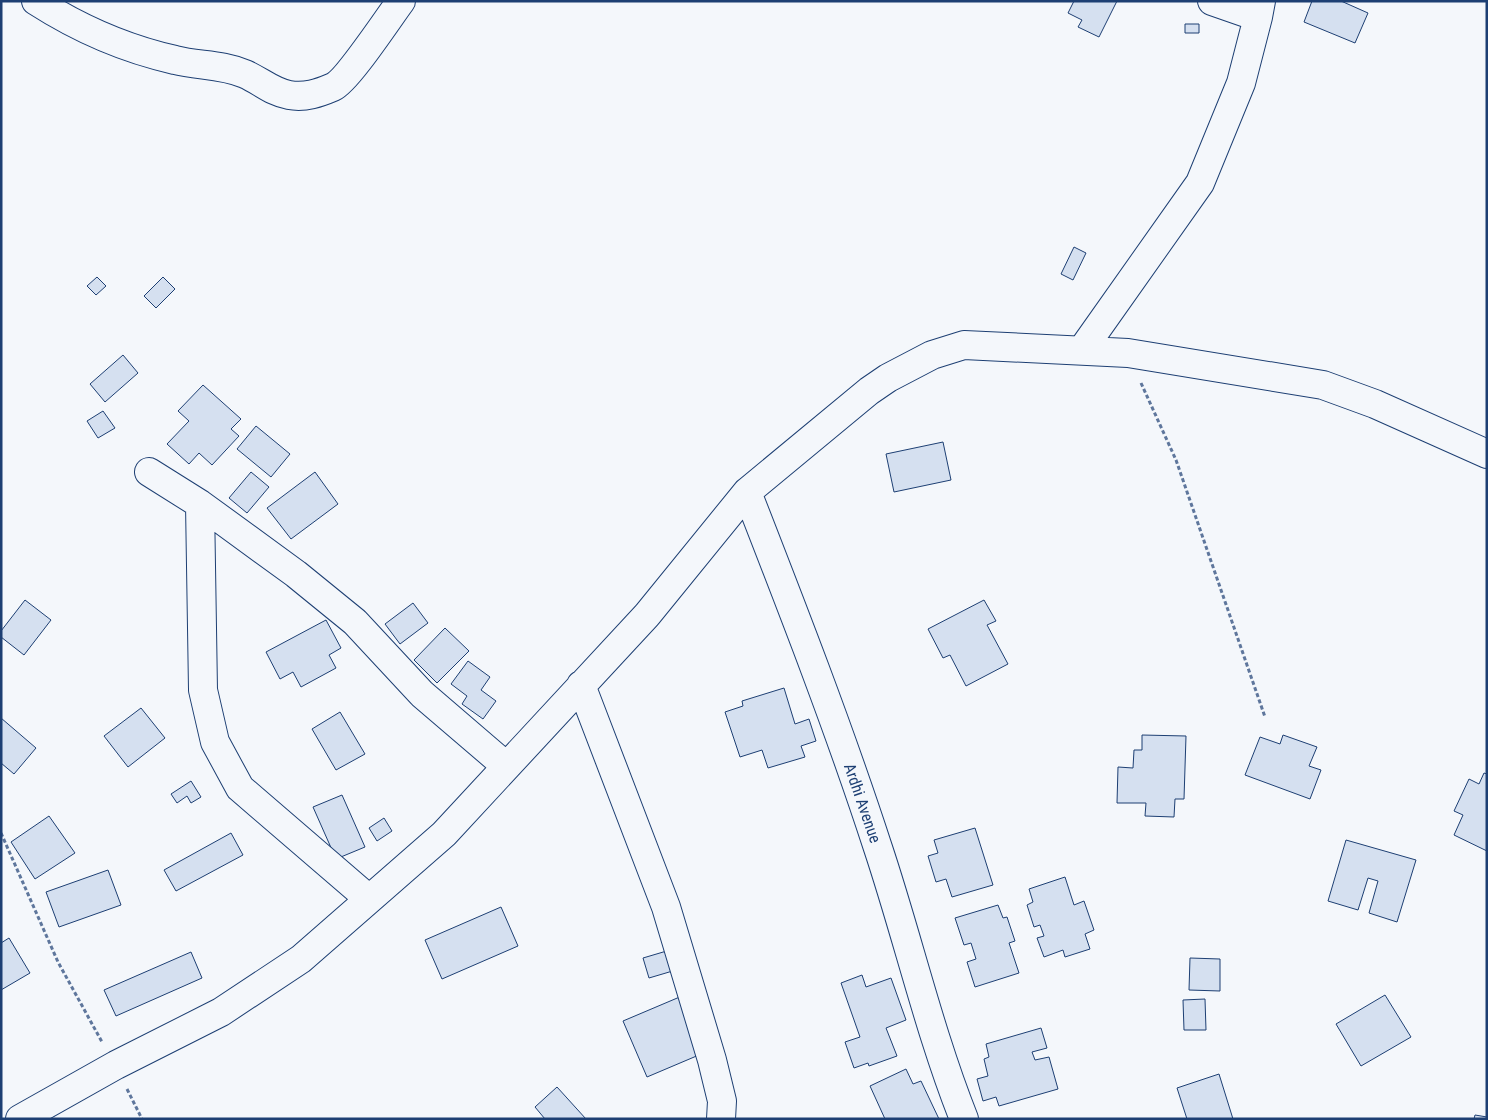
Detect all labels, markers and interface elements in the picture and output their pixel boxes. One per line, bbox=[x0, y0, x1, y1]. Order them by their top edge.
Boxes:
street label: Ardhi Avenue bbox=[840, 761, 885, 846]

